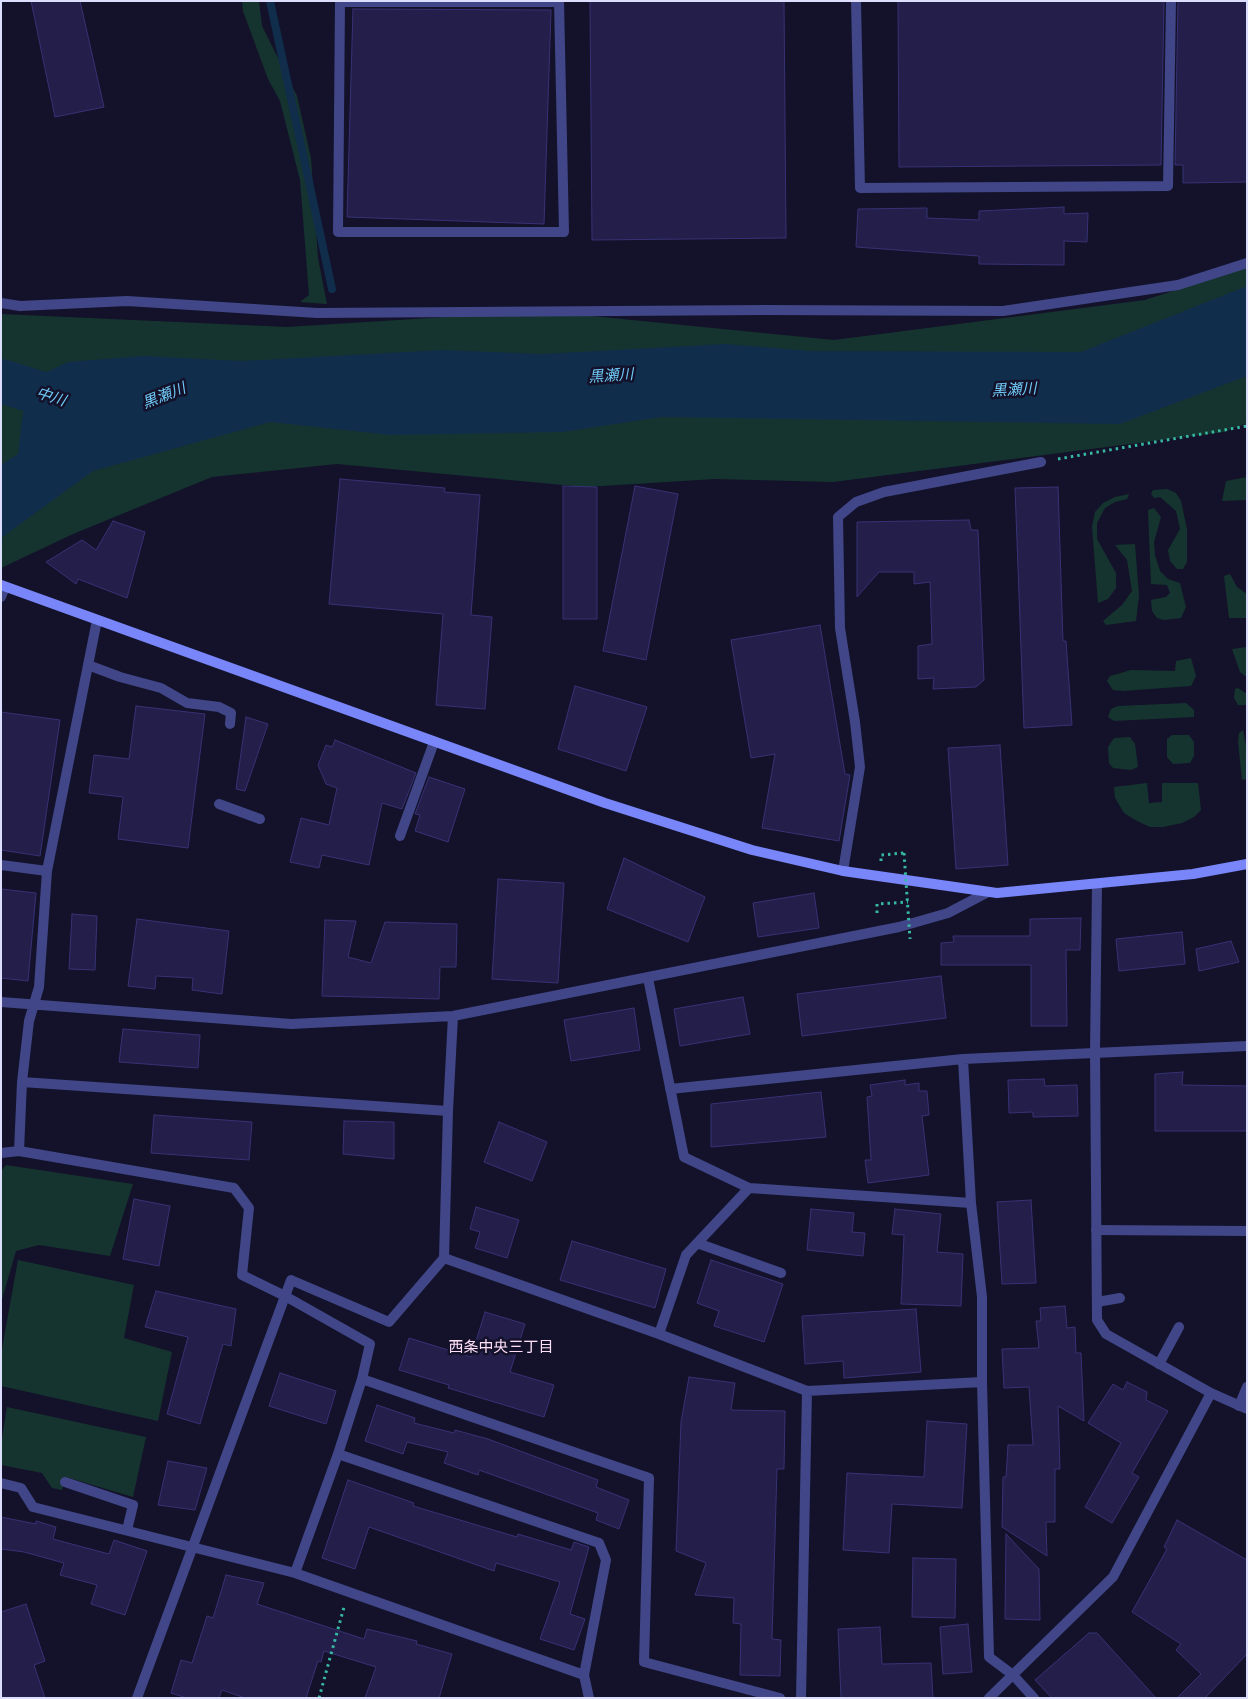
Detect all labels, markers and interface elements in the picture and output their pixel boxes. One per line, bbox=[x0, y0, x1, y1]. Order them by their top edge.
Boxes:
water label: 黒瀬川 bbox=[588, 365, 634, 387]
water label: 黒瀬川 bbox=[140, 379, 188, 413]
water label: 黒瀬川 bbox=[991, 380, 1037, 400]
water label: 中川 bbox=[34, 384, 68, 410]
district label: 西条中央三丁目 bbox=[449, 1338, 553, 1356]

